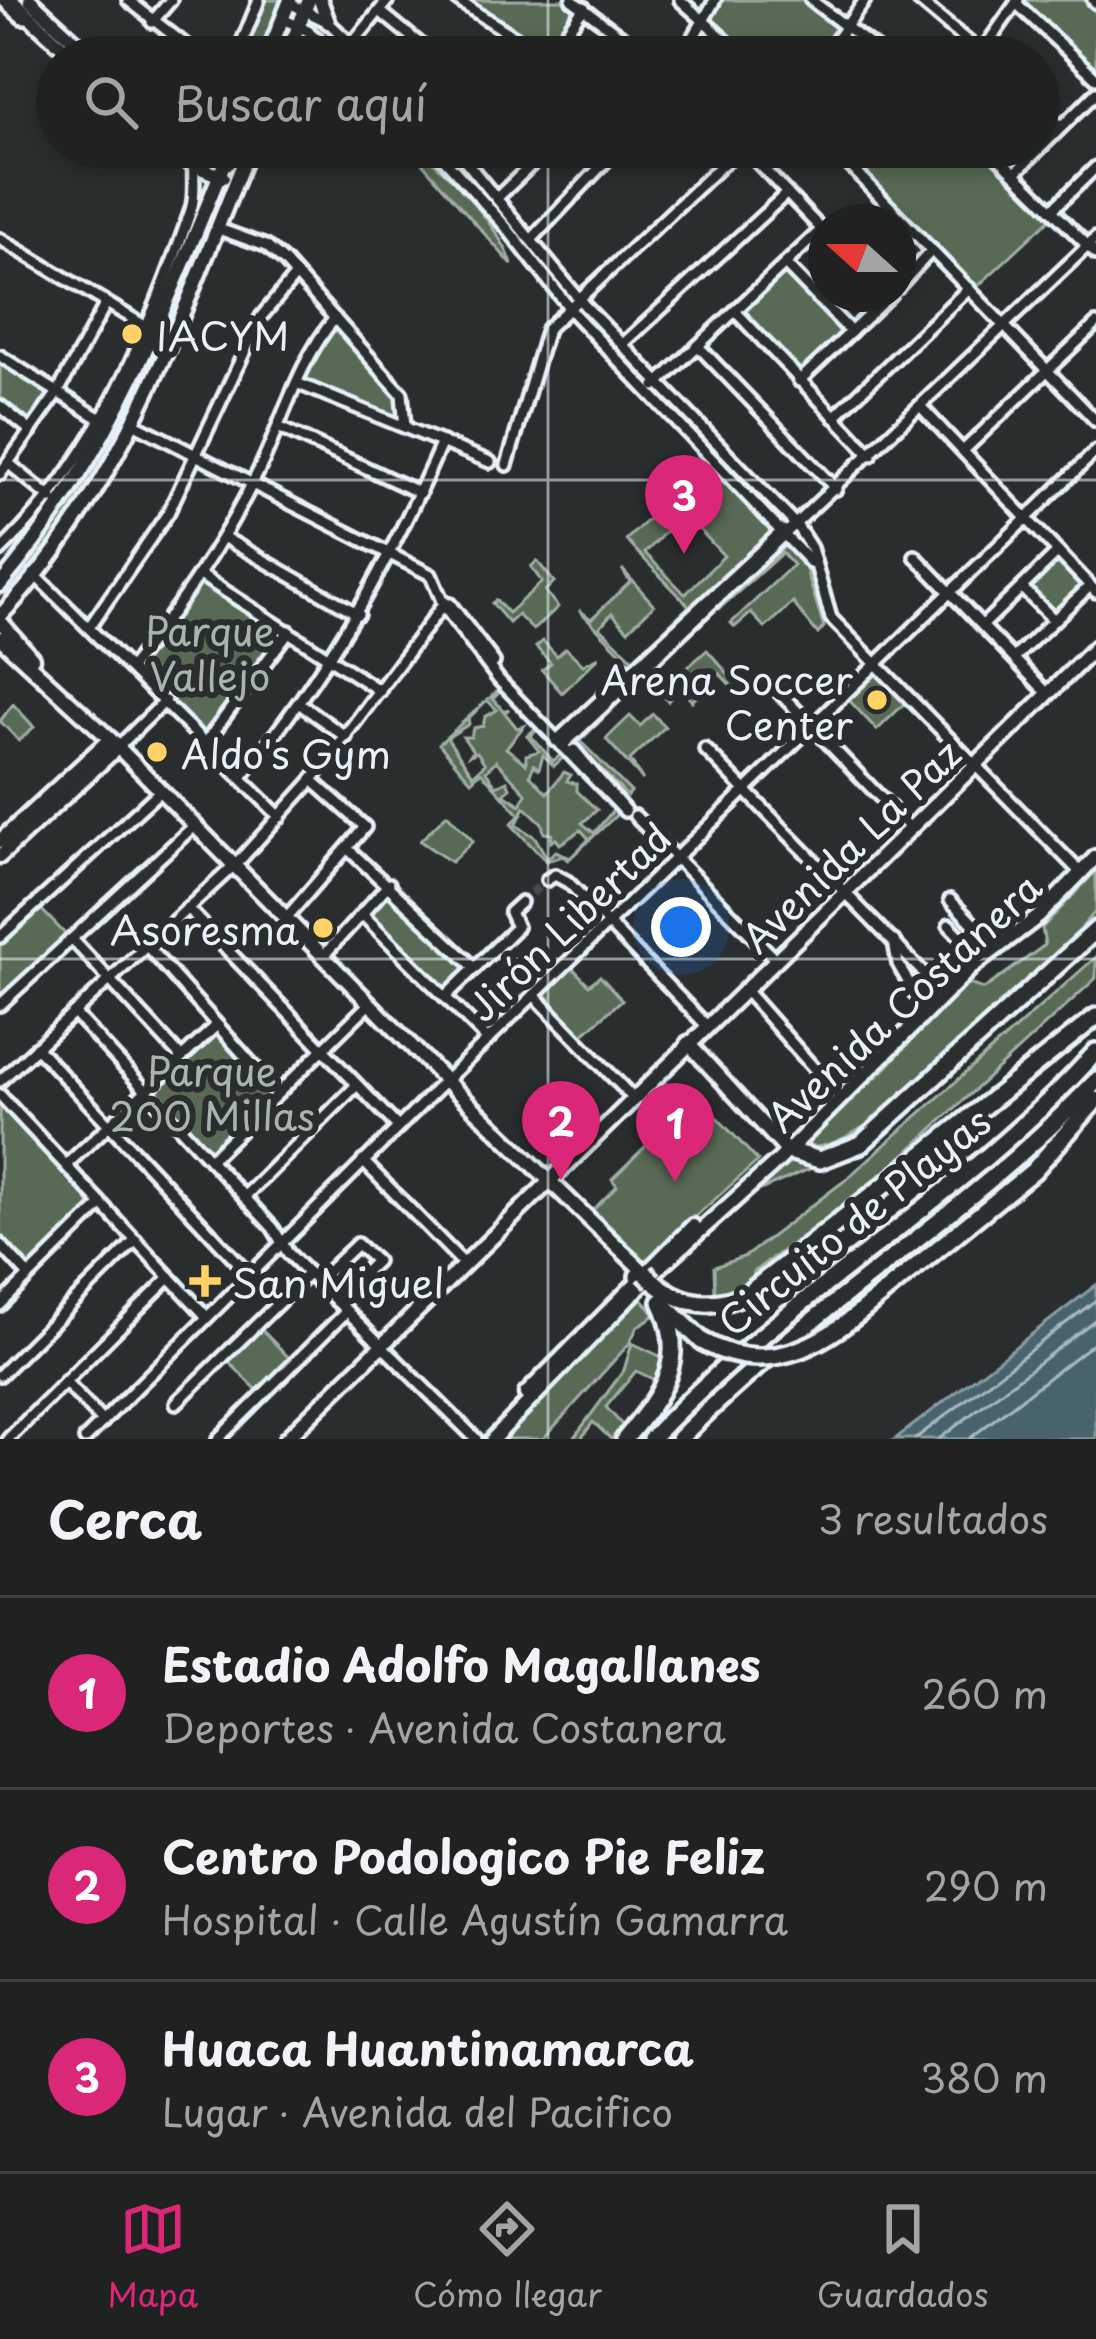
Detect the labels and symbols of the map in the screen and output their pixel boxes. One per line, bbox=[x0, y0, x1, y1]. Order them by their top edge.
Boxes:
north arrow bbox=[808, 204, 916, 312]
place label: IACYM bbox=[156, 305, 289, 364]
marker: IACYM bbox=[119, 321, 145, 347]
pin: 3 bbox=[645, 455, 723, 554]
park label: Parque Vallejo bbox=[145, 600, 275, 704]
place label: Arena Soccer Center bbox=[600, 649, 854, 753]
marker: Arena Soccer Center bbox=[864, 687, 890, 713]
place label: Aldo's Gym bbox=[181, 723, 391, 782]
street label: Avenida La Paz bbox=[727, 725, 973, 965]
marker: Aldo's Gym bbox=[144, 739, 170, 765]
street label: Jirón Libertad bbox=[453, 808, 683, 1034]
street label: Avenida Costanera bbox=[752, 857, 1054, 1144]
your location bbox=[651, 897, 711, 957]
place label: Asoresma bbox=[110, 899, 300, 958]
marker: Asoresma bbox=[310, 915, 336, 941]
park label: Parque 200 Millas bbox=[109, 1040, 315, 1144]
pin: 2 bbox=[522, 1081, 600, 1180]
pin: 1 bbox=[636, 1083, 714, 1182]
street label: Circuito de Playas bbox=[704, 1091, 1002, 1349]
place label: San Miguel bbox=[232, 1252, 444, 1311]
marker: San Miguel bbox=[189, 1265, 221, 1297]

